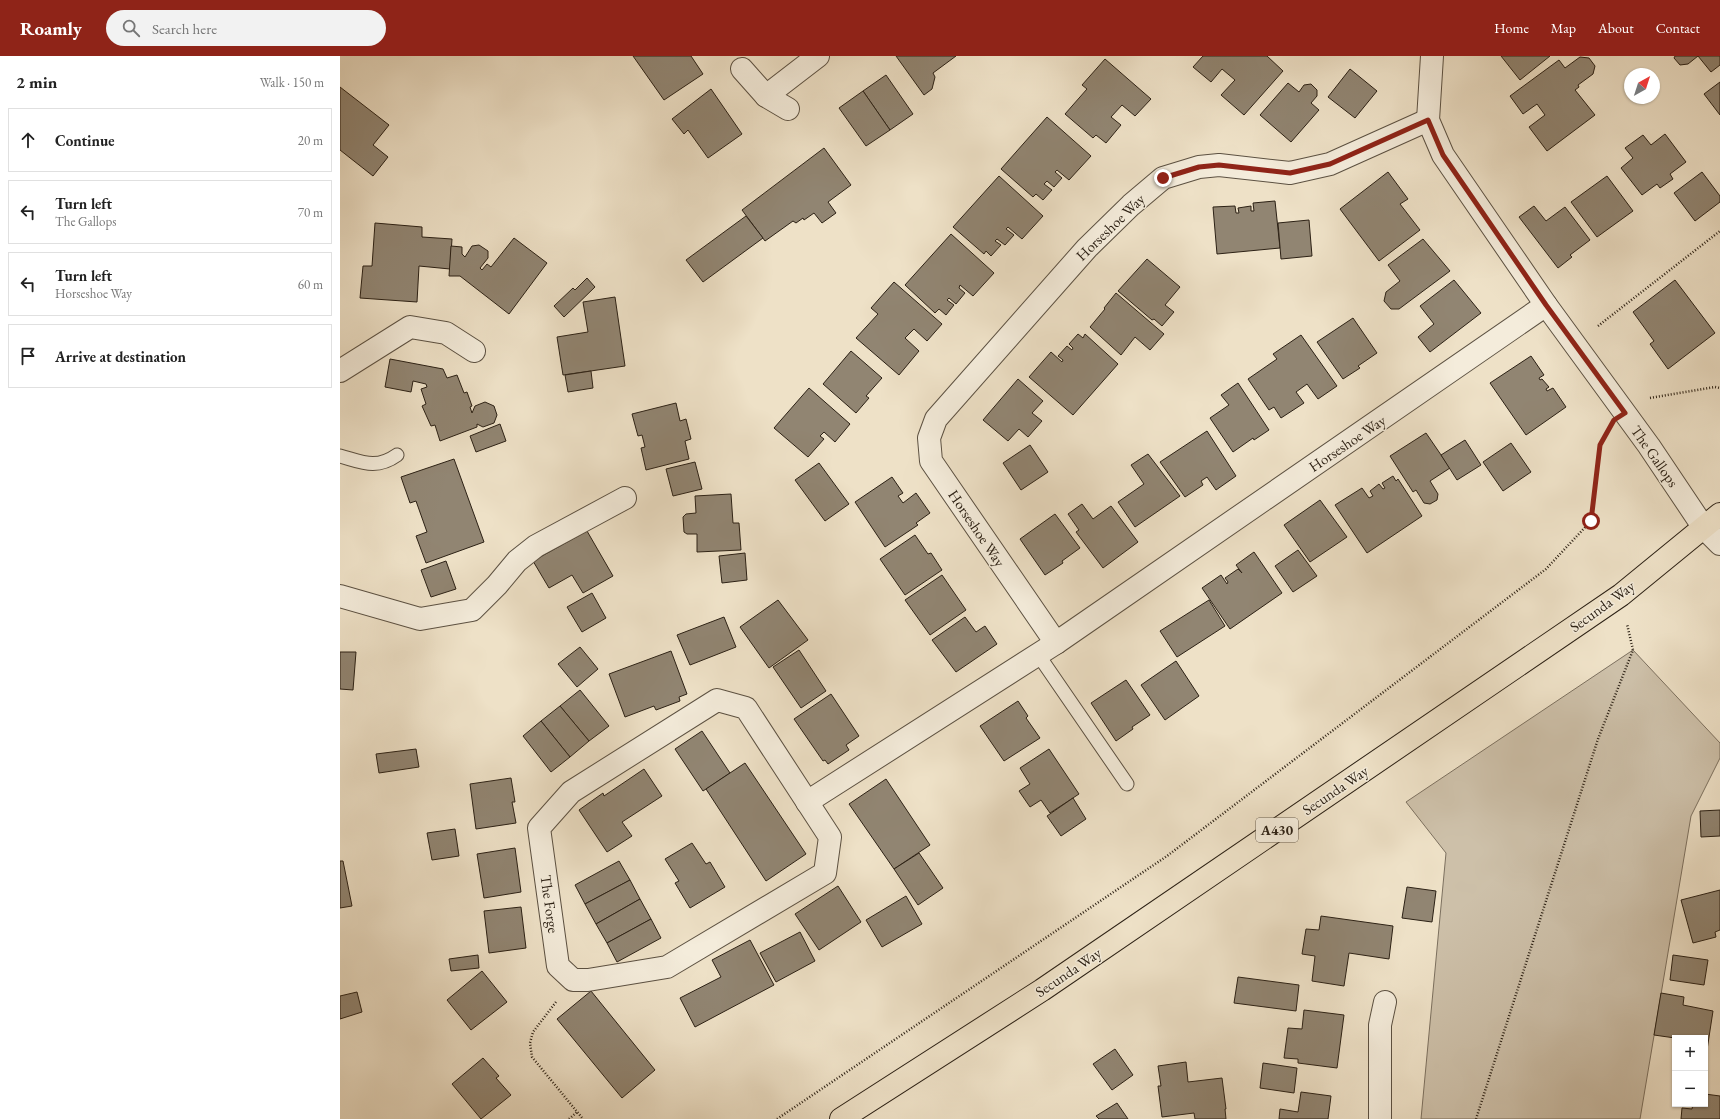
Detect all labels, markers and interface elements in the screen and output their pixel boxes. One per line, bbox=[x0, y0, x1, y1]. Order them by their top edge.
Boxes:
search box bbox=[106, 10, 386, 46]
text: Roamly bbox=[20, 16, 82, 41]
icon: search bbox=[120, 17, 142, 39]
text: Search here bbox=[152, 19, 217, 38]
text: Home bbox=[1494, 19, 1529, 37]
text: Map bbox=[1551, 19, 1576, 37]
text: About bbox=[1598, 19, 1634, 37]
text: Contact bbox=[1656, 19, 1700, 37]
north arrow bbox=[1624, 68, 1660, 104]
text: 2 min bbox=[16, 71, 57, 93]
text: Walk · 150 m bbox=[260, 74, 324, 91]
icon: ahead bbox=[17, 129, 39, 151]
text: Continue bbox=[55, 131, 115, 150]
text: 20 m bbox=[298, 132, 323, 149]
route end bbox=[1154, 169, 1172, 187]
street label: Horseshoe Way bbox=[1071, 189, 1149, 265]
text: Turn left bbox=[55, 194, 112, 213]
icon: left bbox=[17, 201, 39, 223]
text: 70 m bbox=[298, 204, 323, 221]
text: The Gallops bbox=[55, 213, 116, 230]
text: Turn left bbox=[55, 266, 112, 285]
icon: left bbox=[17, 273, 39, 295]
text: 60 m bbox=[298, 276, 323, 293]
text: Horseshoe Way bbox=[55, 285, 132, 302]
icon: arrive bbox=[17, 345, 39, 367]
text: Arrive at destination bbox=[55, 347, 186, 366]
street label: Horseshoe Way bbox=[1305, 410, 1389, 476]
street label: The Gallops bbox=[1627, 422, 1683, 491]
street label: Horseshoe Way bbox=[944, 486, 1010, 570]
route start bbox=[1582, 512, 1600, 530]
street label: Secunda Way bbox=[1566, 576, 1639, 636]
street label: Secunda Way bbox=[1298, 761, 1372, 819]
road number: A430 bbox=[1256, 818, 1298, 842]
street label: The Forge bbox=[537, 874, 564, 935]
street label: Secunda Way bbox=[1031, 943, 1105, 1001]
map controls bbox=[1672, 1035, 1708, 1107]
button: + bbox=[1672, 1035, 1708, 1071]
button: − bbox=[1672, 1071, 1708, 1107]

